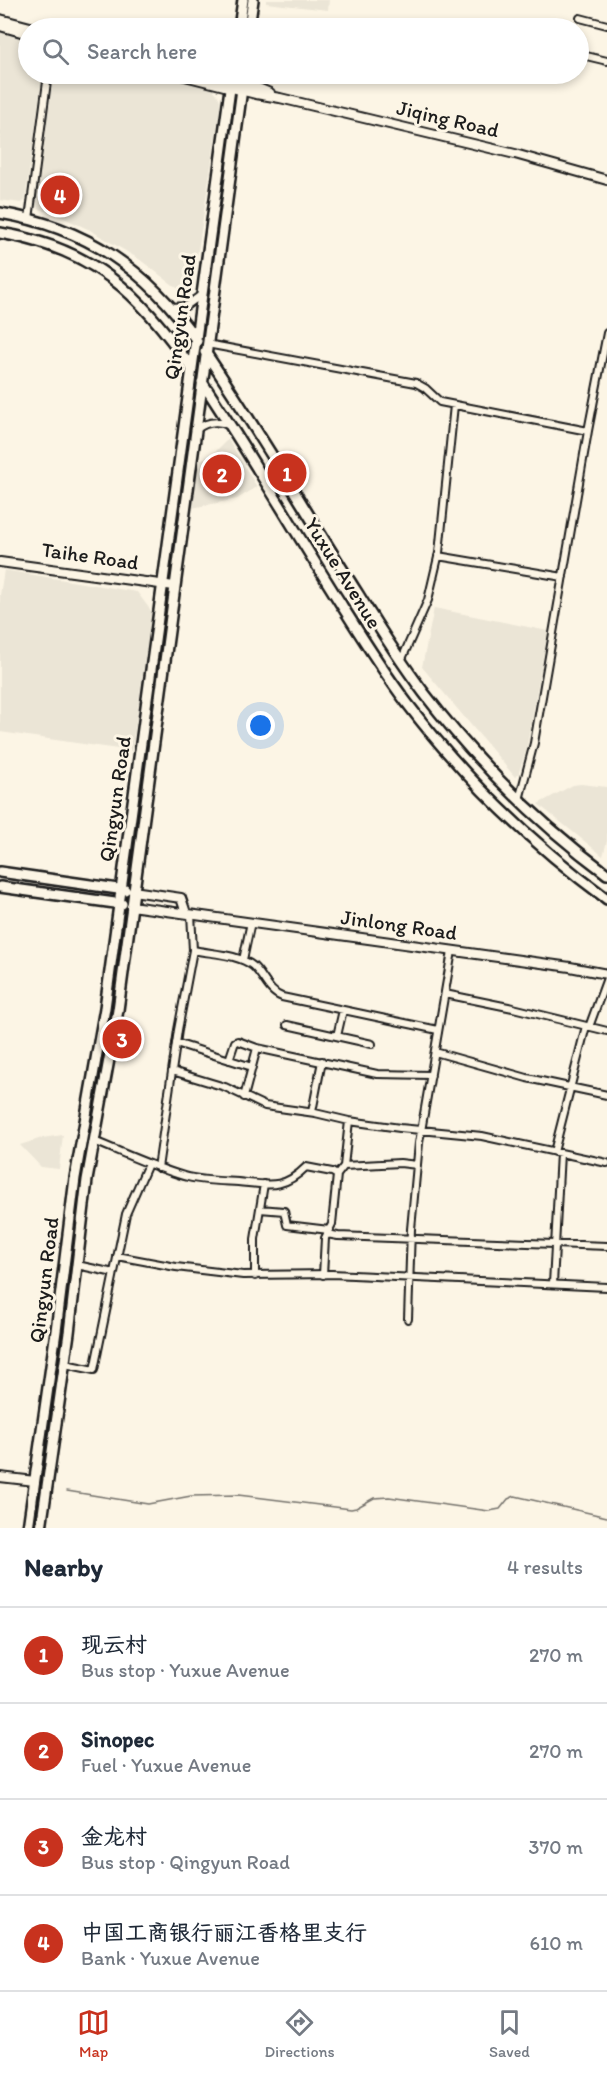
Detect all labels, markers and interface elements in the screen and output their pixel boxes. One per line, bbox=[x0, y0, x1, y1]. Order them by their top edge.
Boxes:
search box bbox=[18, 18, 589, 84]
icon: search bbox=[39, 35, 72, 68]
text: Search here bbox=[87, 38, 197, 65]
street label: Jiqing Road bbox=[394, 95, 502, 143]
pin: 4 bbox=[40, 172, 80, 218]
street label: Qingyun Road bbox=[158, 252, 201, 381]
pin: 1 bbox=[268, 450, 306, 496]
pin: 2 bbox=[202, 452, 242, 496]
street label: Yuxue Avenue bbox=[299, 513, 387, 633]
street label: Taihe Road bbox=[40, 536, 140, 575]
your location bbox=[246, 711, 275, 740]
street label: Qingyun Road bbox=[93, 734, 136, 863]
street label: Jinlong Road bbox=[339, 904, 459, 945]
pin: 3 bbox=[102, 1016, 142, 1062]
street label: Qingyun Road bbox=[23, 1216, 64, 1344]
text: Nearby bbox=[24, 1551, 103, 1583]
text: 4 results bbox=[507, 1555, 583, 1579]
text: 现云村 bbox=[81, 1631, 147, 1658]
text: 1 bbox=[39, 1643, 48, 1667]
text: 270 m bbox=[529, 1643, 583, 1667]
text: Bus stop · Yuxue Avenue bbox=[81, 1658, 290, 1682]
text: Sinopec bbox=[81, 1726, 154, 1753]
text: 2 bbox=[38, 1739, 49, 1763]
text: 270 m bbox=[529, 1739, 583, 1763]
text: Fuel · Yuxue Avenue bbox=[81, 1753, 251, 1777]
text: 金龙村 bbox=[81, 1823, 147, 1850]
text: 3 bbox=[38, 1835, 49, 1859]
text: 370 m bbox=[529, 1835, 583, 1859]
text: Bus stop · Qingyun Road bbox=[81, 1850, 290, 1874]
text: 中国工商银行丽江香格里支行 bbox=[81, 1919, 367, 1946]
text: 4 bbox=[37, 1931, 50, 1955]
text: 610 m bbox=[530, 1931, 583, 1955]
text: Bank · Yuxue Avenue bbox=[81, 1946, 260, 1970]
tab: Map bbox=[77, 2006, 110, 2061]
tab: Directions bbox=[264, 2006, 335, 2061]
tab: Saved bbox=[489, 2006, 530, 2061]

